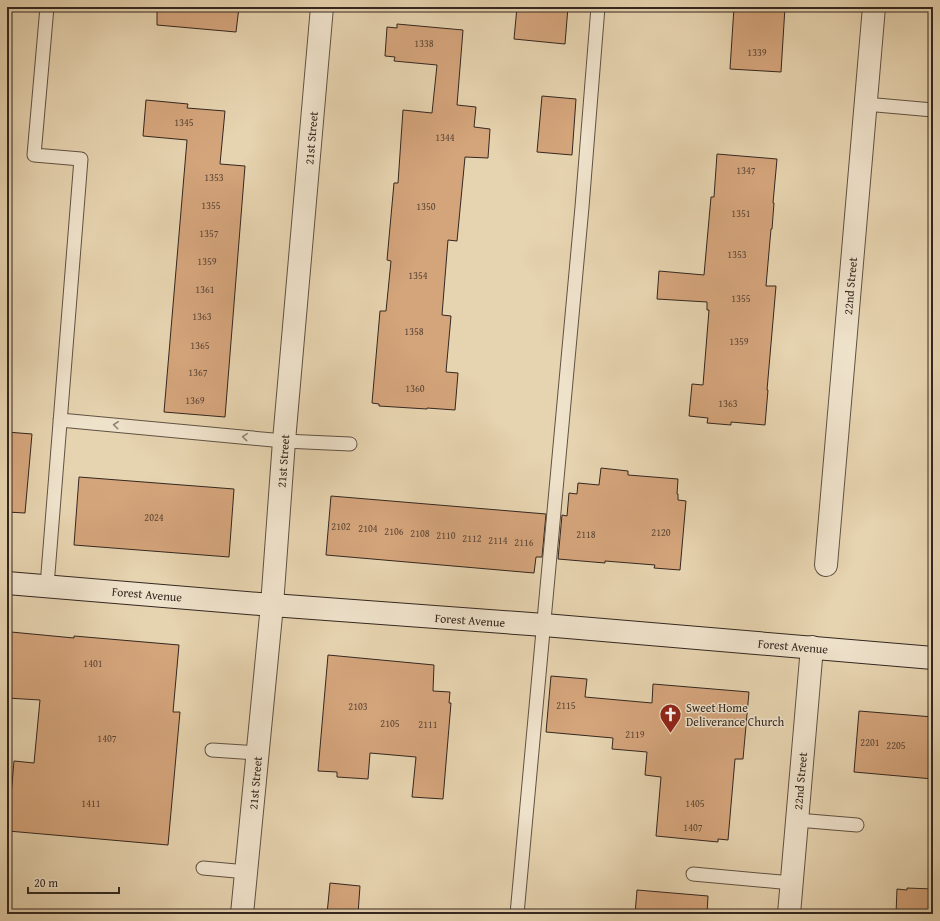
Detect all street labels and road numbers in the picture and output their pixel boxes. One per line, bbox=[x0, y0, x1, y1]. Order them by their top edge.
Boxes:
street label: 21st Street bbox=[300, 110, 322, 165]
street label: 22nd Street bbox=[839, 256, 861, 315]
street label: 21st Street bbox=[273, 433, 293, 488]
street label: Forest Avenue bbox=[111, 582, 183, 606]
street label: Forest Avenue bbox=[434, 609, 506, 631]
street label: Forest Avenue bbox=[757, 634, 829, 658]
street label: 22nd Street bbox=[789, 751, 811, 810]
street label: 21st Street bbox=[244, 755, 266, 810]

